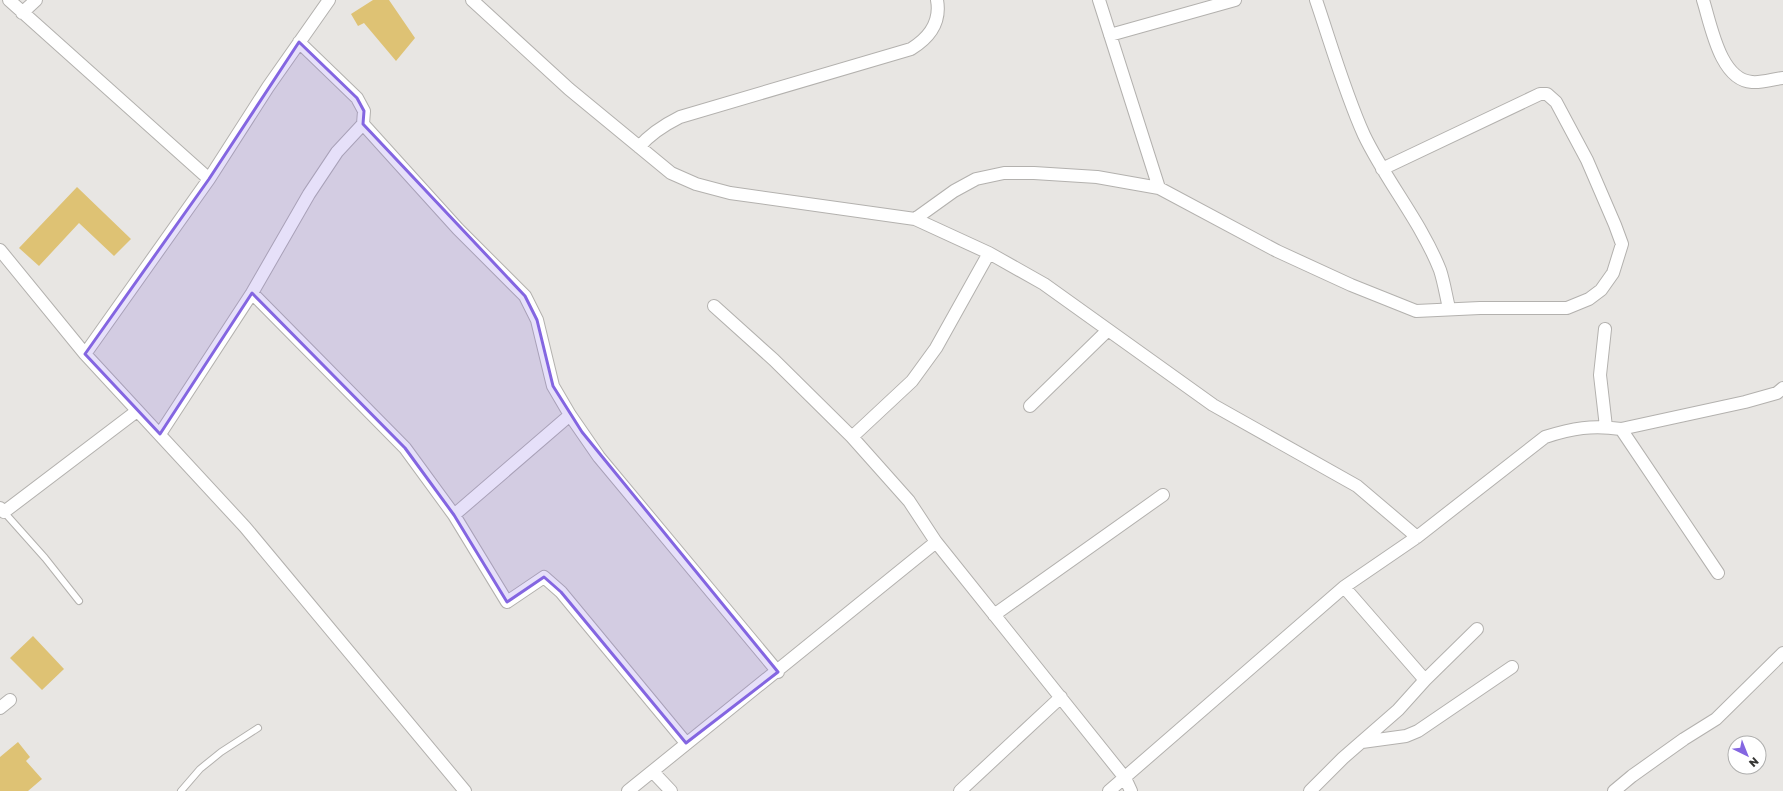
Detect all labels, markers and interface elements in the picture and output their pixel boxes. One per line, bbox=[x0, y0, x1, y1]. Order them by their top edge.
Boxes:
north arrow bbox=[1727, 735, 1767, 775]
text: N bbox=[1747, 755, 1762, 770]

